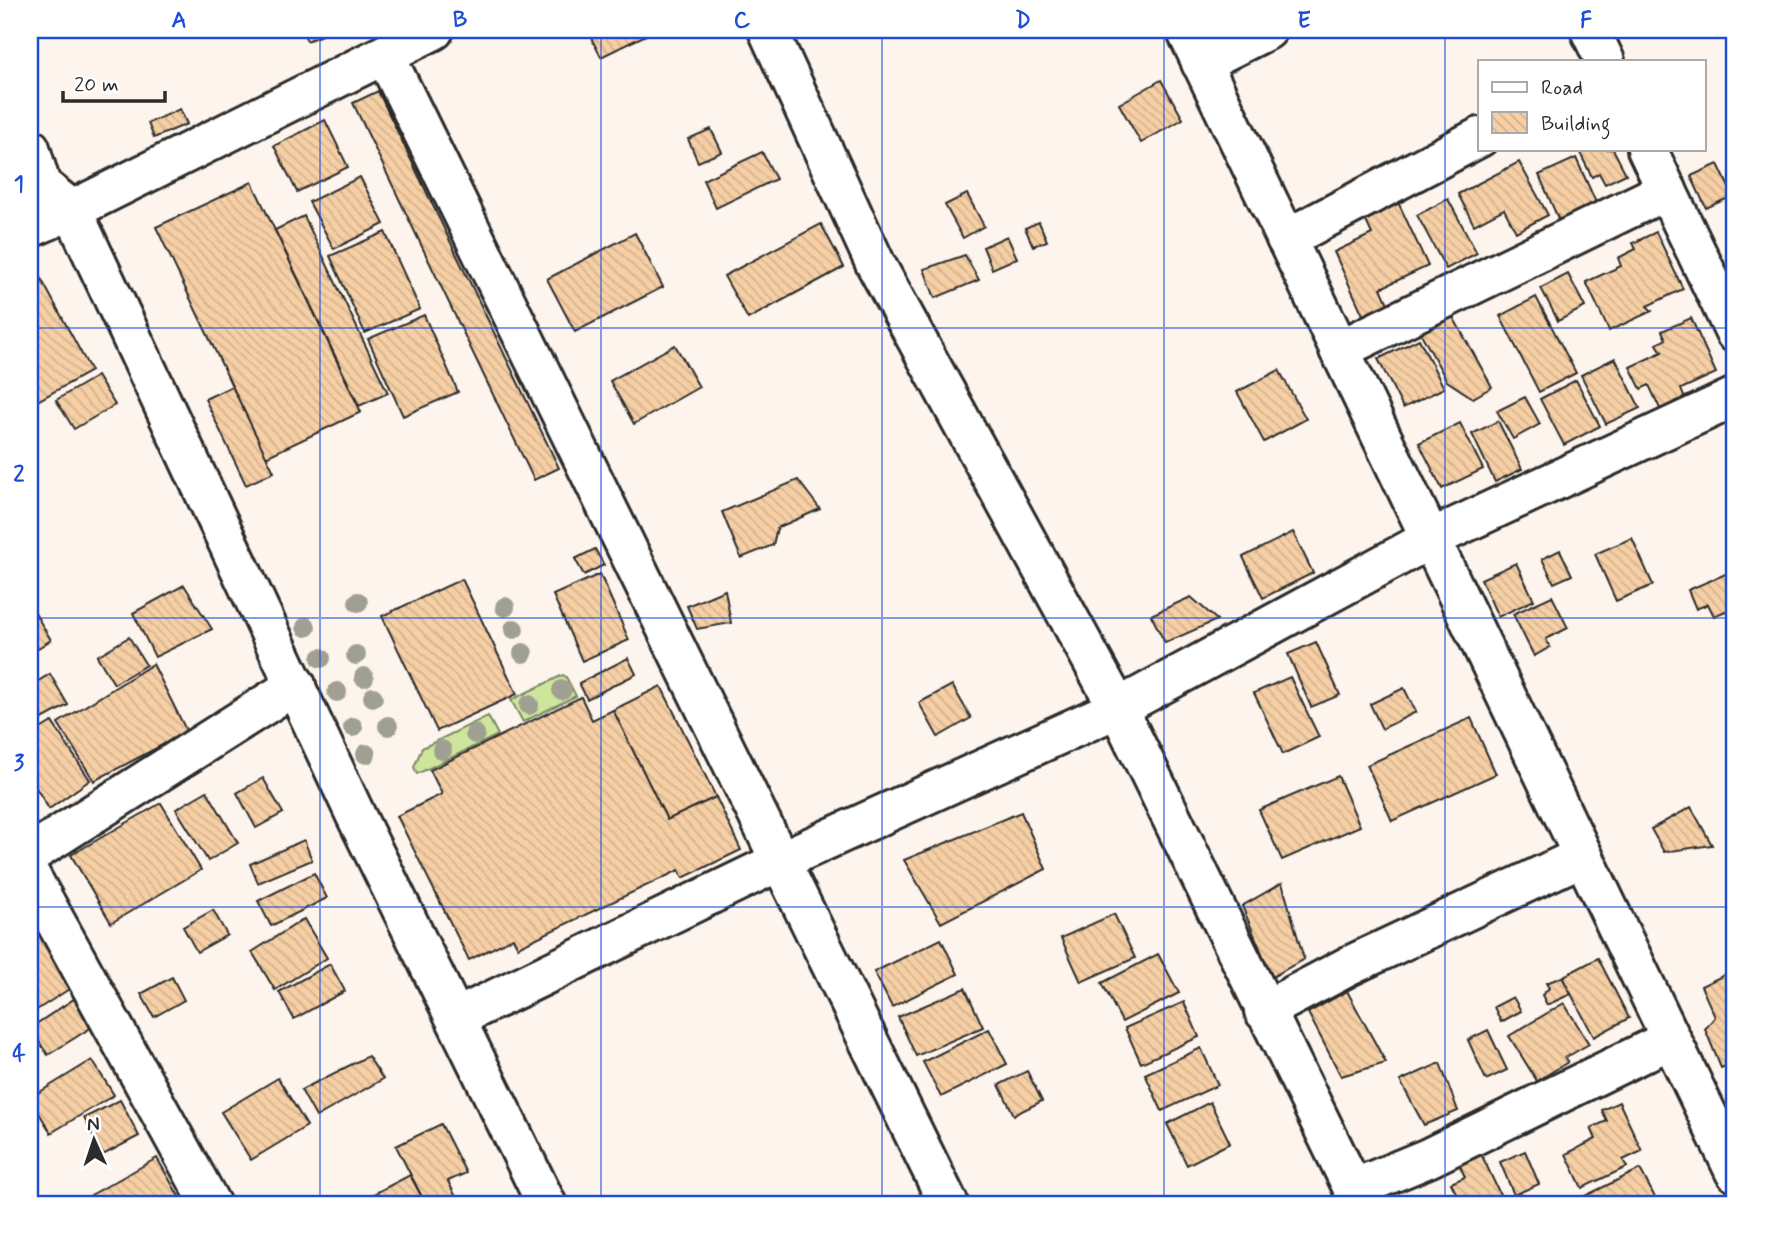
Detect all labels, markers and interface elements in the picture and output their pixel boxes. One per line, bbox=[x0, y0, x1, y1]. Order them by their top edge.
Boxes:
text: A bbox=[171, 6, 187, 36]
text: B bbox=[453, 6, 468, 36]
text: C bbox=[734, 6, 751, 36]
text: D bbox=[1015, 6, 1031, 36]
text: E bbox=[1297, 6, 1311, 36]
text: F bbox=[1580, 6, 1592, 36]
scale bar bbox=[63, 60, 164, 104]
legend bbox=[1478, 60, 1706, 150]
text: 20 m bbox=[74, 71, 119, 99]
text: Road bbox=[1541, 74, 1583, 102]
text: Building bbox=[1541, 110, 1611, 140]
text: 1 bbox=[14, 170, 24, 200]
text: 2 bbox=[13, 460, 25, 490]
text: 3 bbox=[14, 749, 25, 779]
text: 4 bbox=[12, 1039, 26, 1069]
north arrow bbox=[60, 1106, 130, 1176]
text: N bbox=[86, 1112, 100, 1137]

